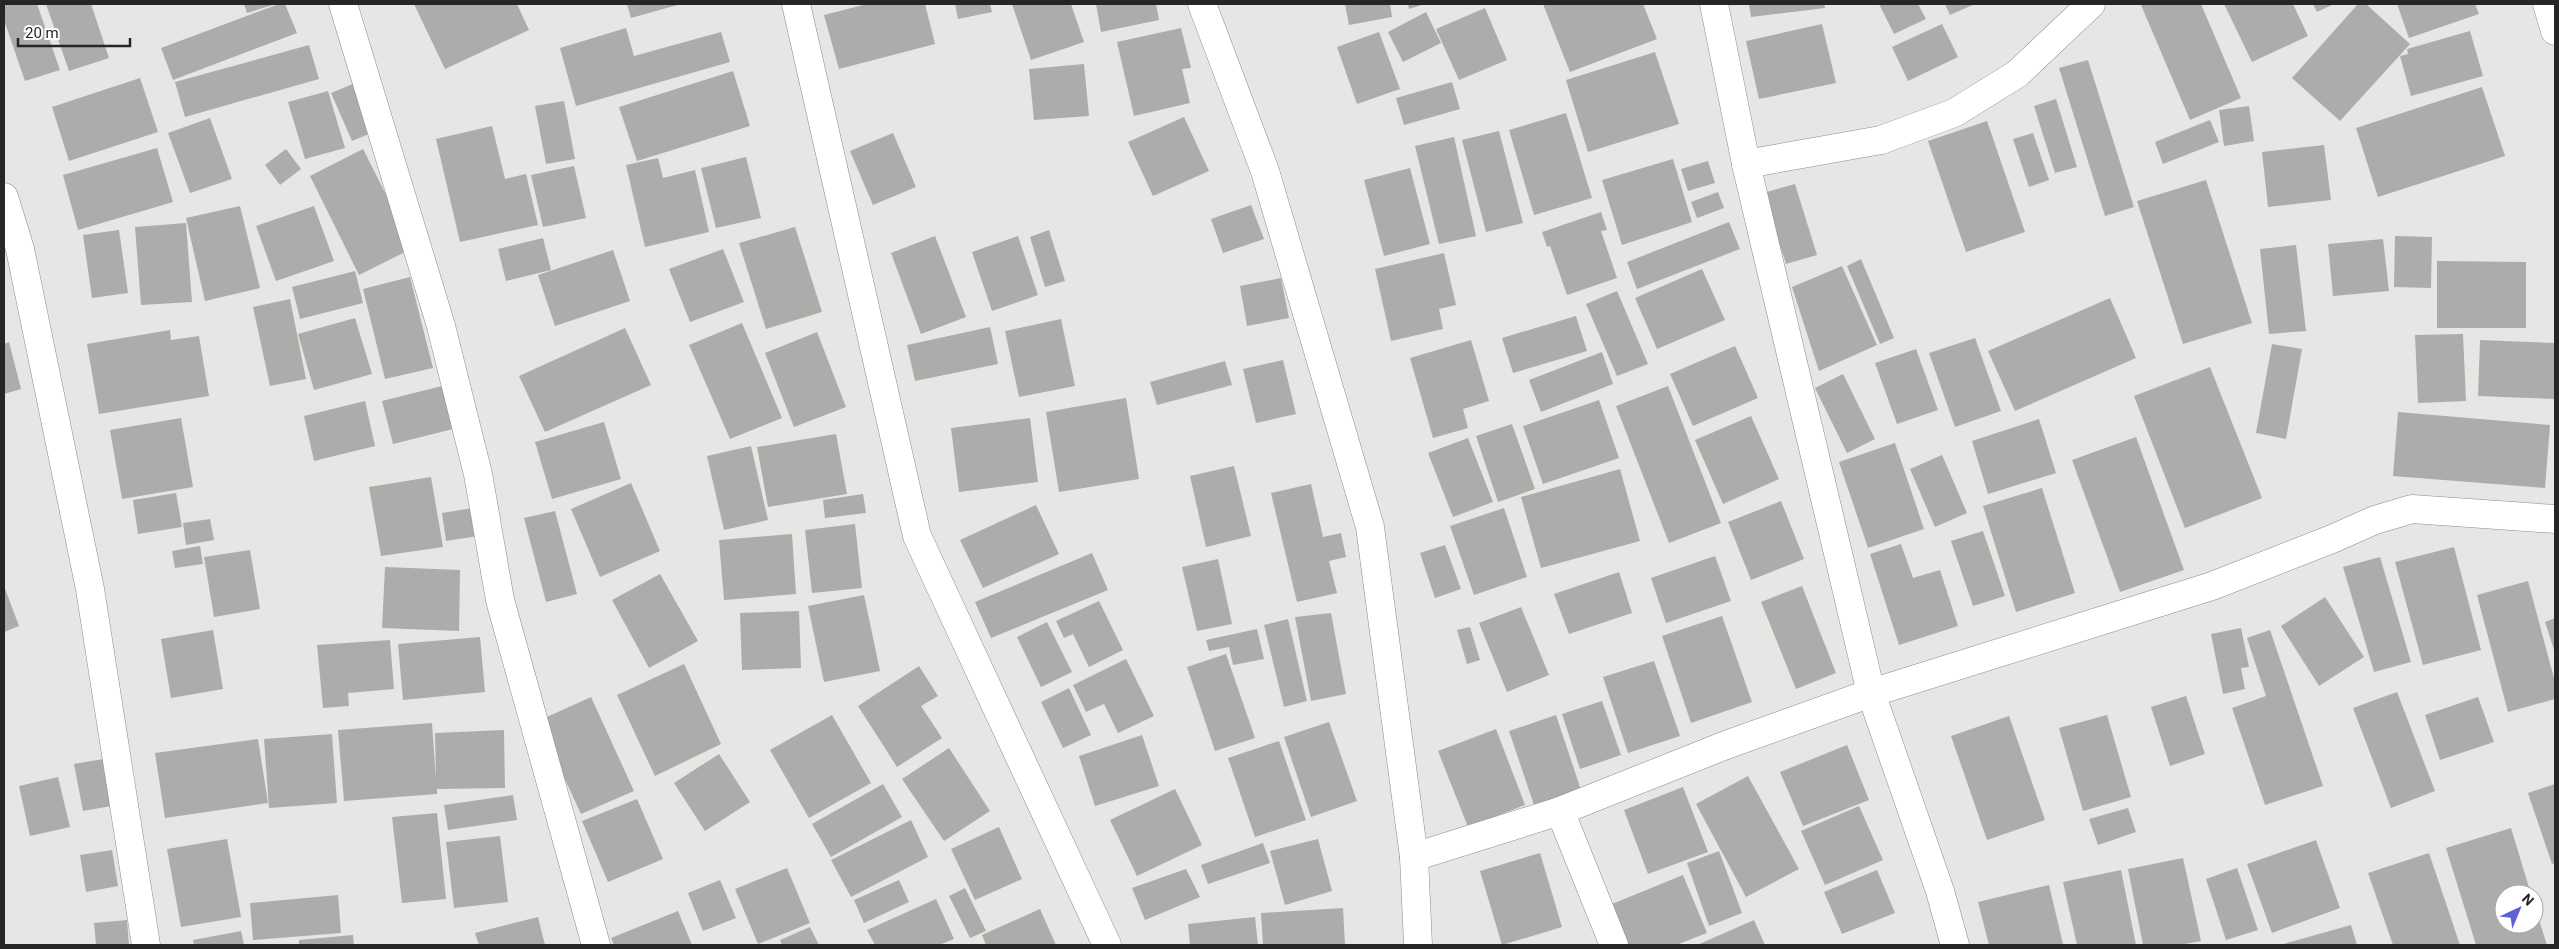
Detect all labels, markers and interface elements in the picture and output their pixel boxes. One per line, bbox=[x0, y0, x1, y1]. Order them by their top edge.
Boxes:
scale bar bbox=[18, 15, 130, 47]
text: 20 m bbox=[25, 24, 59, 42]
north arrow bbox=[2494, 884, 2544, 934]
text: N bbox=[2519, 890, 2537, 909]

